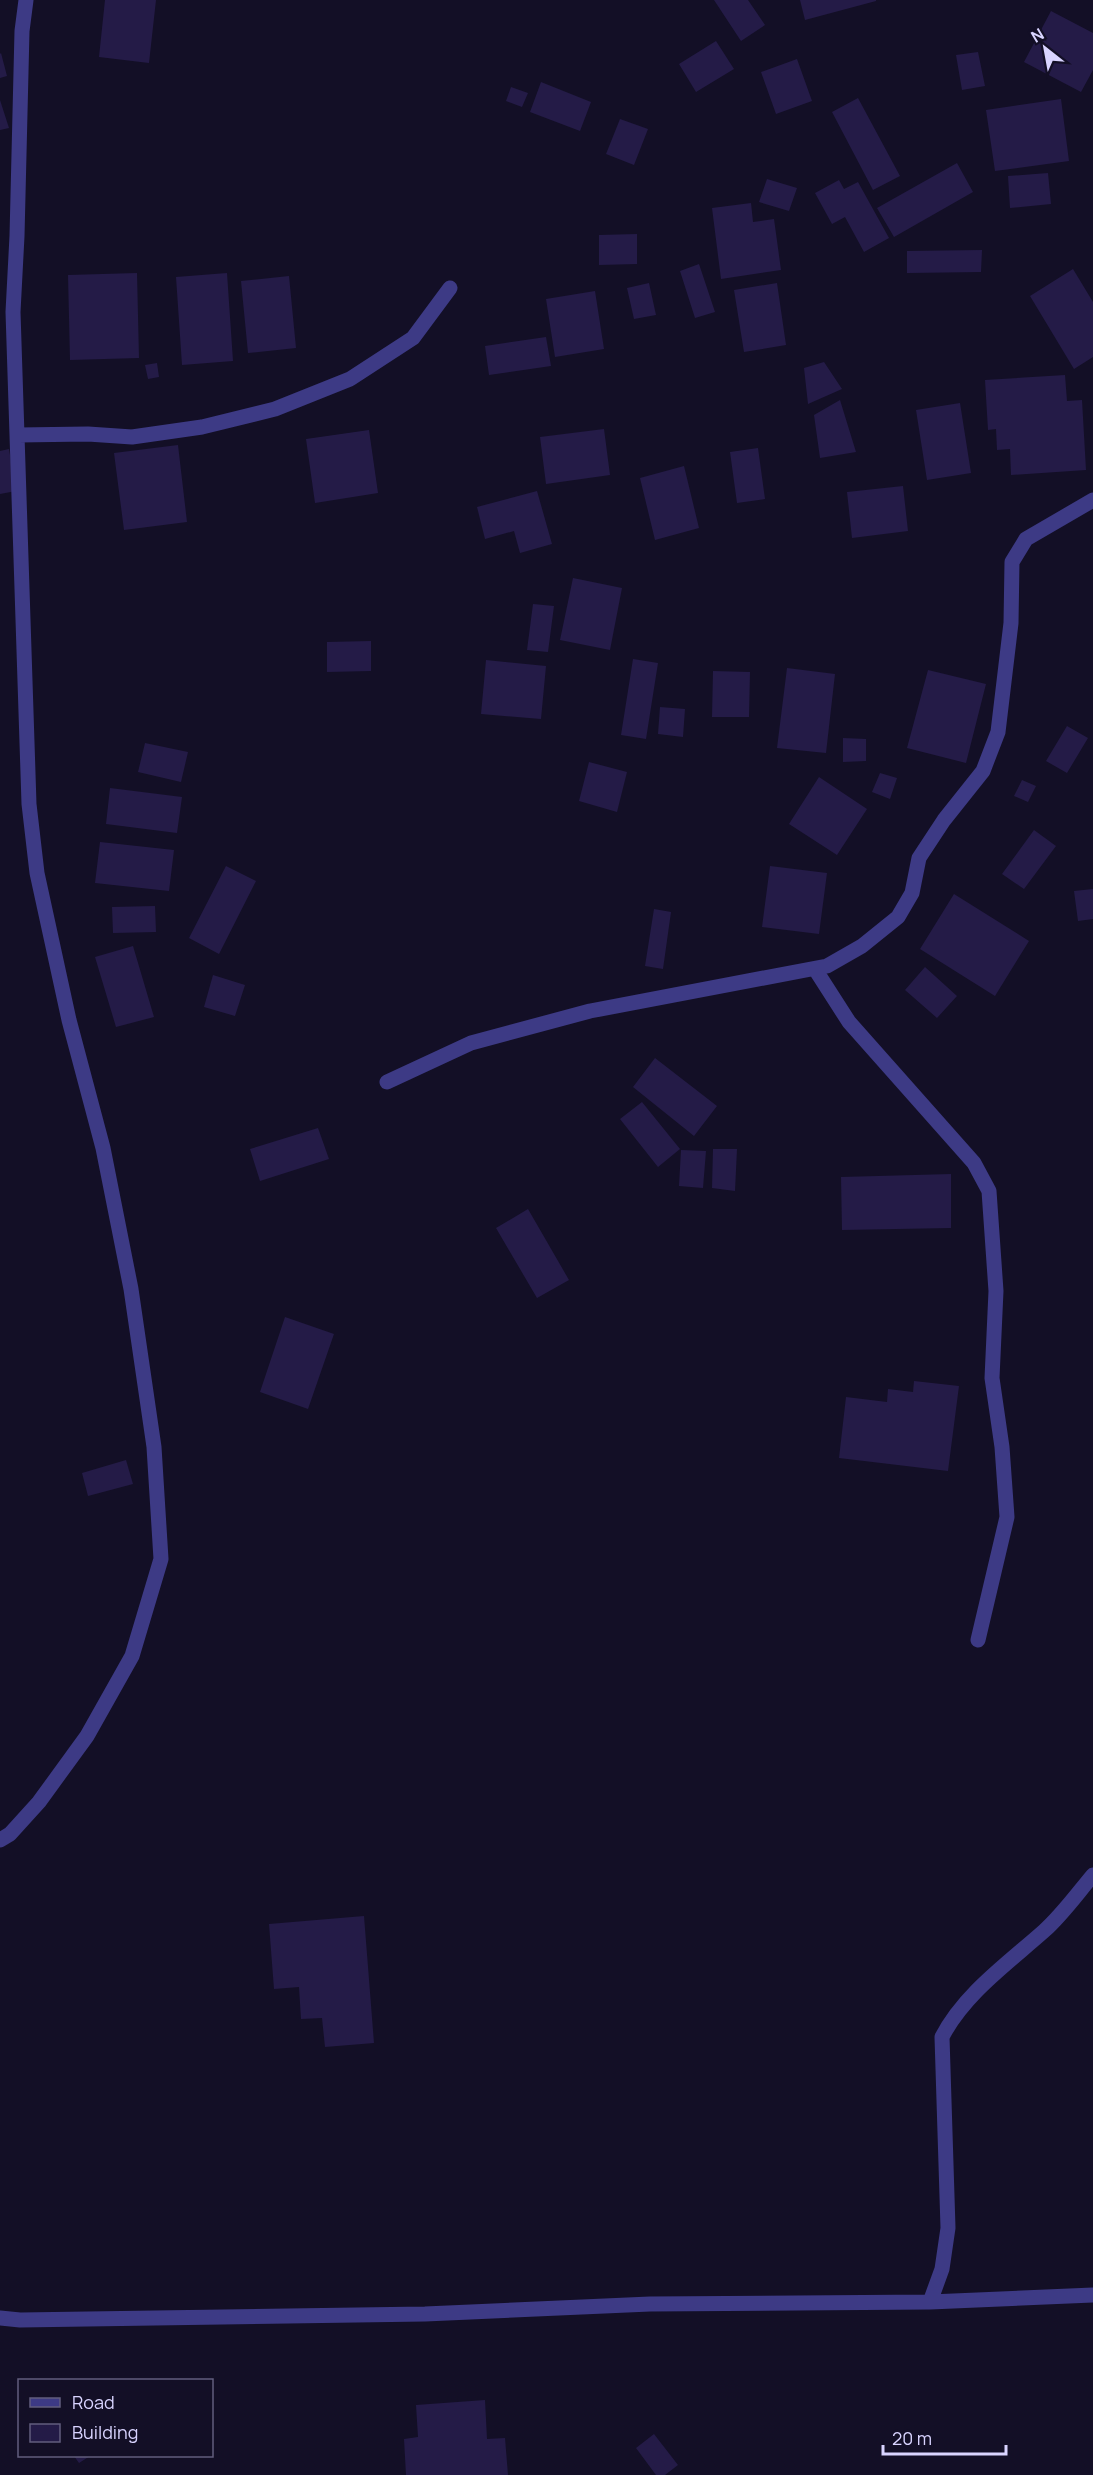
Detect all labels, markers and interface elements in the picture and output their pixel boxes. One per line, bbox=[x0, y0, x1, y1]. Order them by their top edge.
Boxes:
north arrow bbox=[1015, 18, 1075, 78]
text: N bbox=[1027, 23, 1048, 48]
legend bbox=[18, 2379, 213, 2457]
text: Road bbox=[72, 2390, 115, 2414]
scale bar bbox=[883, 2418, 1006, 2456]
text: Building bbox=[72, 2420, 138, 2444]
text: 20 m bbox=[892, 2426, 932, 2450]

